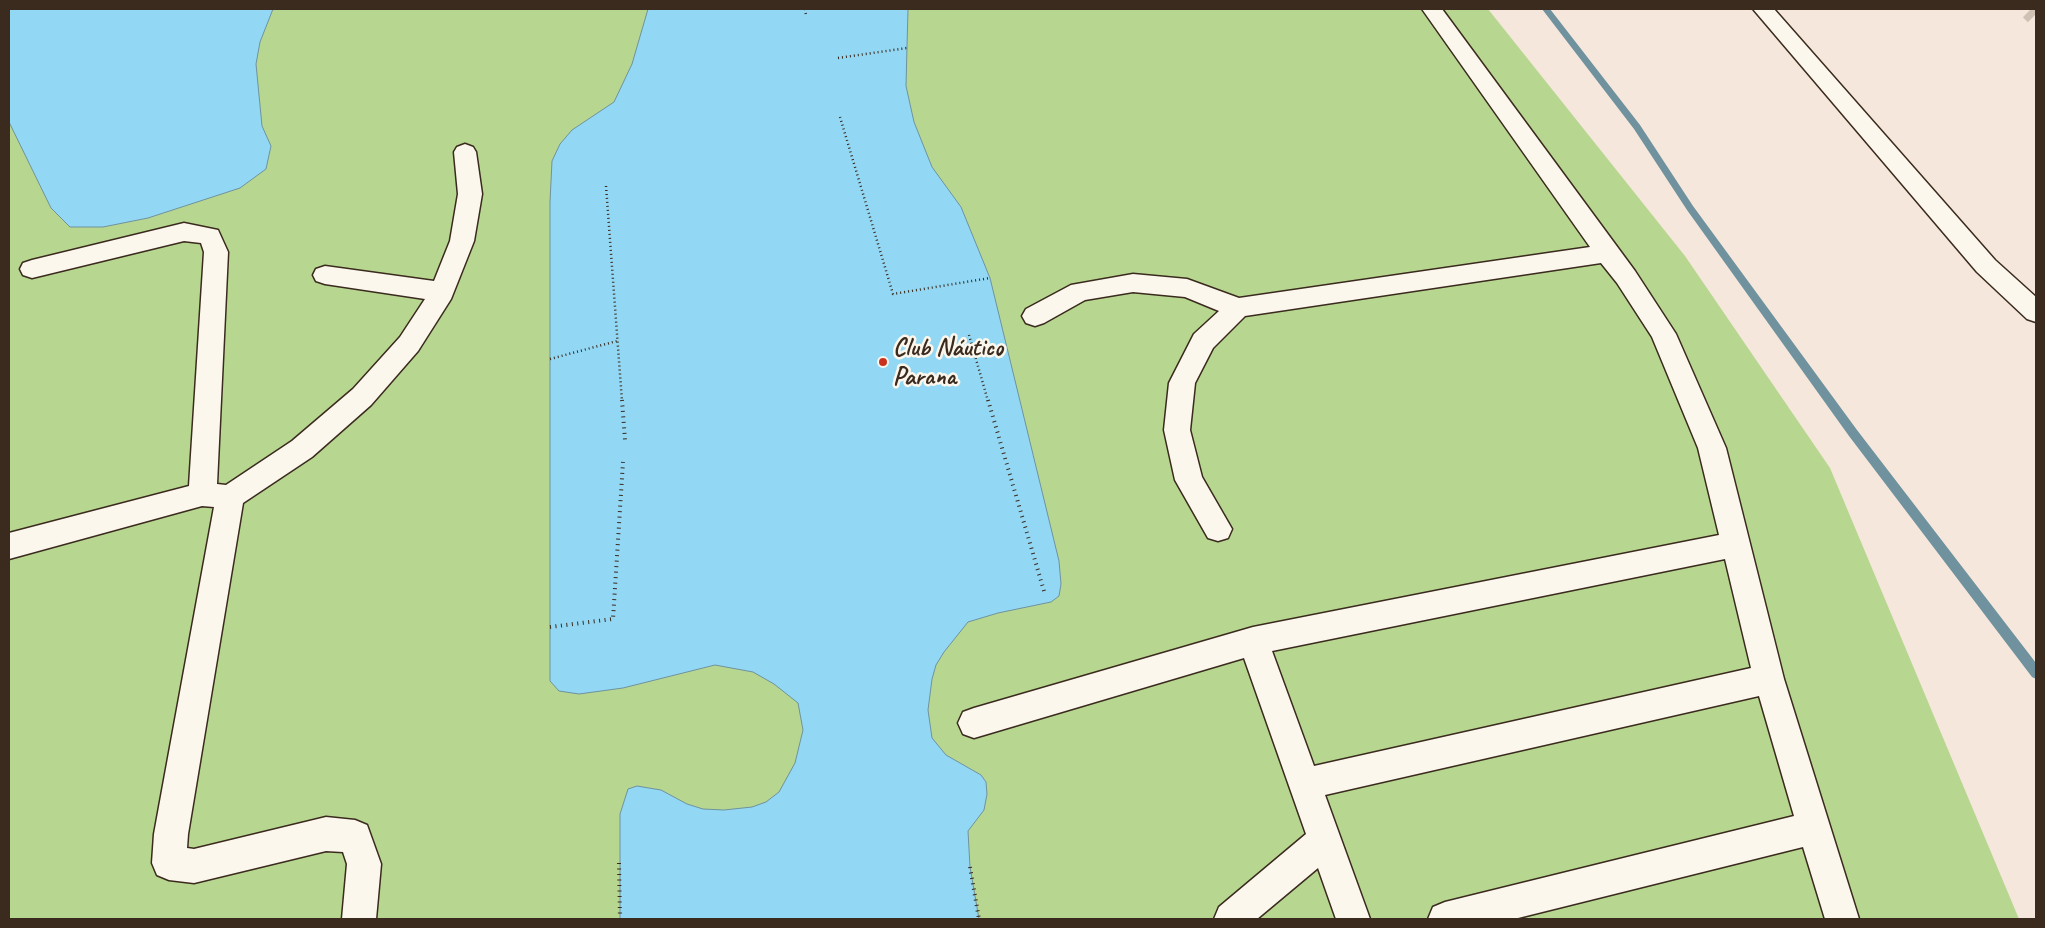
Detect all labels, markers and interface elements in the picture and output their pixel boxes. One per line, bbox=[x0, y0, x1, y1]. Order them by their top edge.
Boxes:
place label: Club Náutico Parana bbox=[893, 333, 1003, 392]
marker: Club Náutico Parana bbox=[877, 356, 889, 368]

